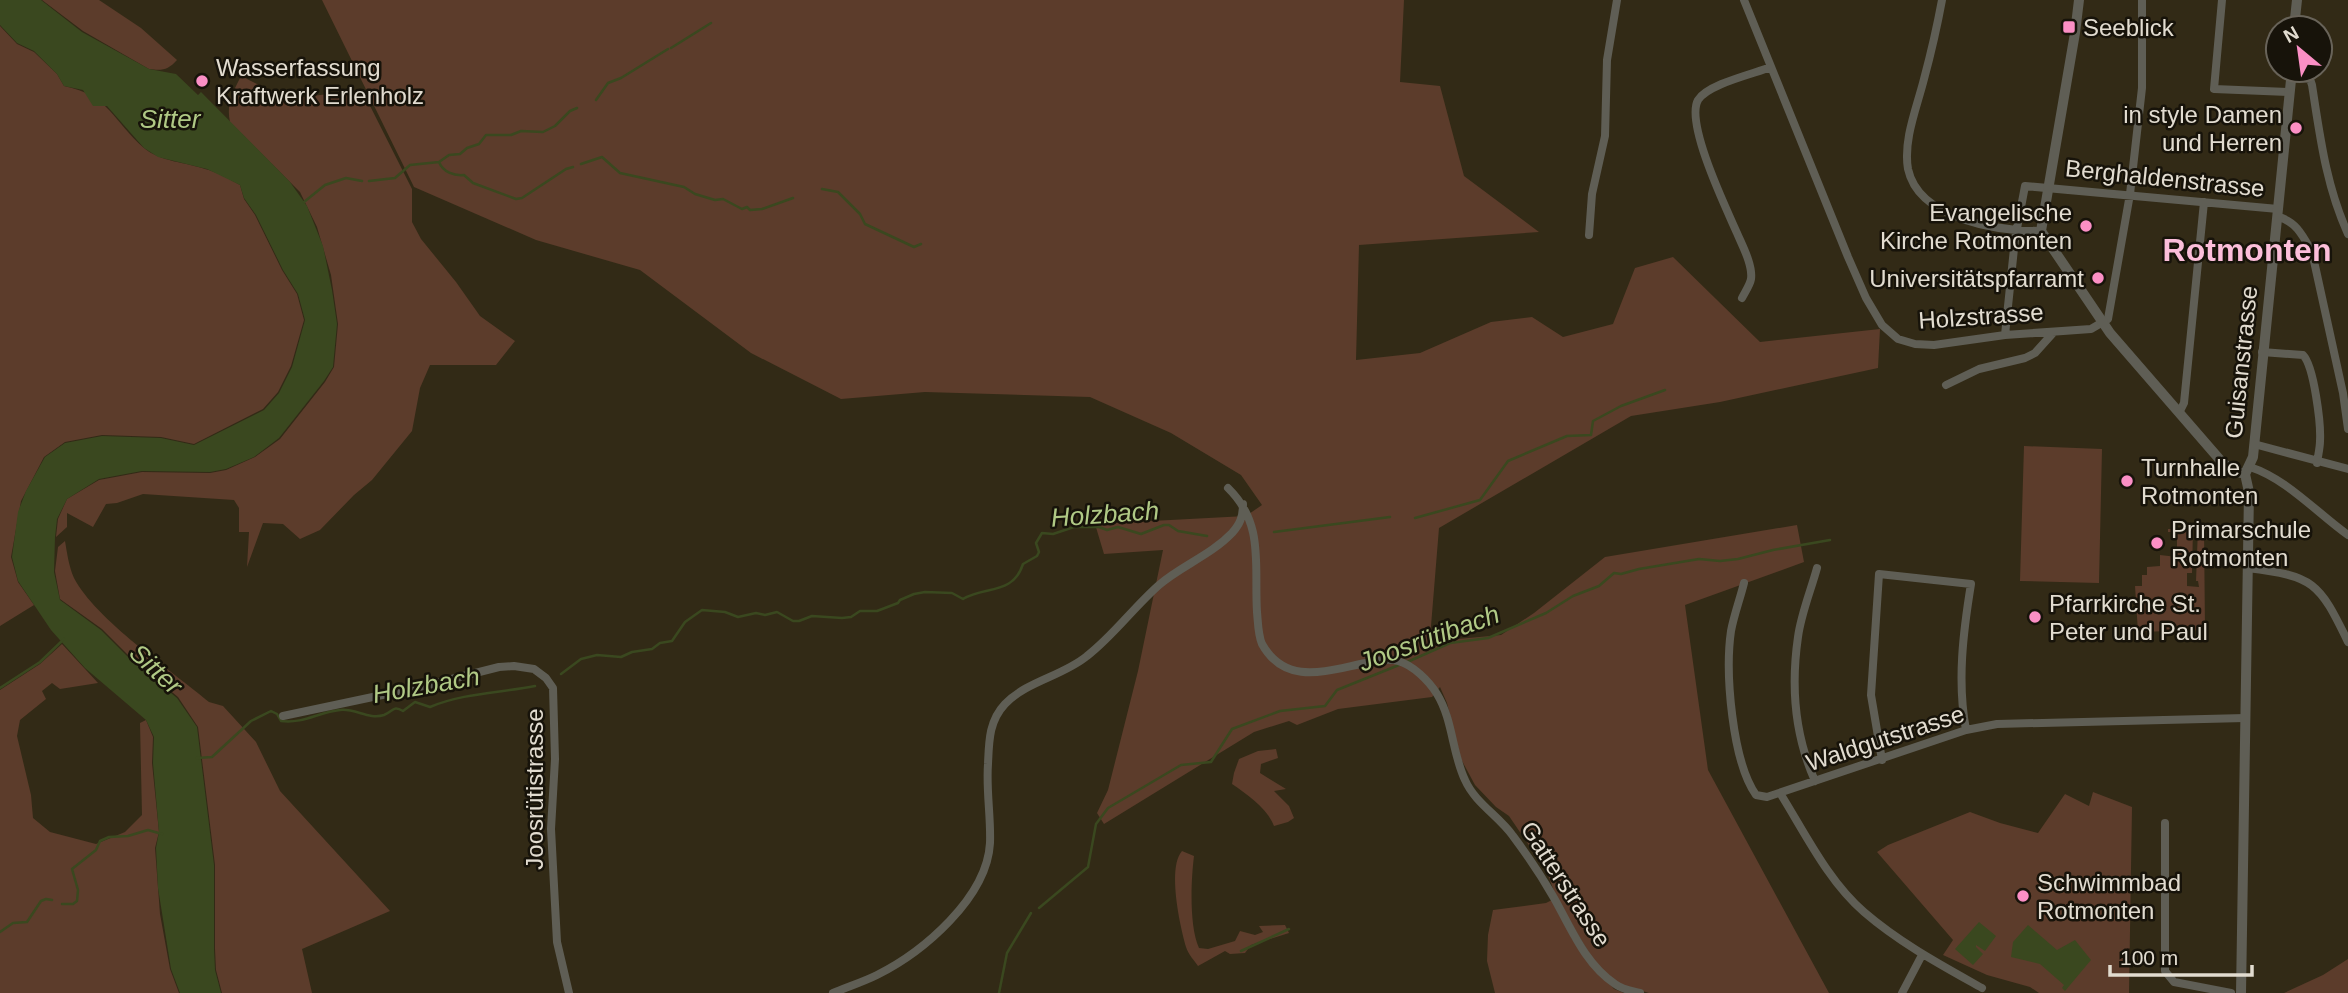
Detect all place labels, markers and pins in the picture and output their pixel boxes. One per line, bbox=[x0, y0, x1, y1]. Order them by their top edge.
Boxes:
place label: Seeblick bbox=[2083, 14, 2175, 41]
marker: Seeblick bbox=[2061, 19, 2077, 35]
place label: Wasserfassung Kraftwerk Erlenholz bbox=[216, 54, 424, 109]
marker: Wasserfassung Kraftwerk Erlenholz bbox=[194, 73, 210, 89]
place label: in style Damen und Herren bbox=[2123, 101, 2282, 156]
marker: in style Damen und Herren bbox=[2288, 120, 2304, 136]
place label: Evangelische Kirche Rotmonten bbox=[1880, 199, 2072, 254]
marker: Evangelische Kirche Rotmonten bbox=[2078, 218, 2094, 234]
place label: Universitätspfarramt bbox=[1869, 265, 2084, 292]
marker: Universitätspfarramt bbox=[2090, 270, 2106, 286]
place label: Turnhalle Rotmonten bbox=[2141, 454, 2258, 509]
marker: Turnhalle Rotmonten bbox=[2119, 473, 2135, 489]
place label: Primarschule Rotmonten bbox=[2171, 516, 2311, 571]
marker: Primarschule Rotmonten bbox=[2149, 535, 2165, 551]
place label: Pfarrkirche St. Peter und Paul bbox=[2049, 590, 2208, 645]
marker: Pfarrkirche St. Peter und Paul bbox=[2027, 609, 2043, 625]
place label: Schwimmbad Rotmonten bbox=[2037, 869, 2181, 924]
marker: Schwimmbad Rotmonten bbox=[2015, 888, 2031, 904]

